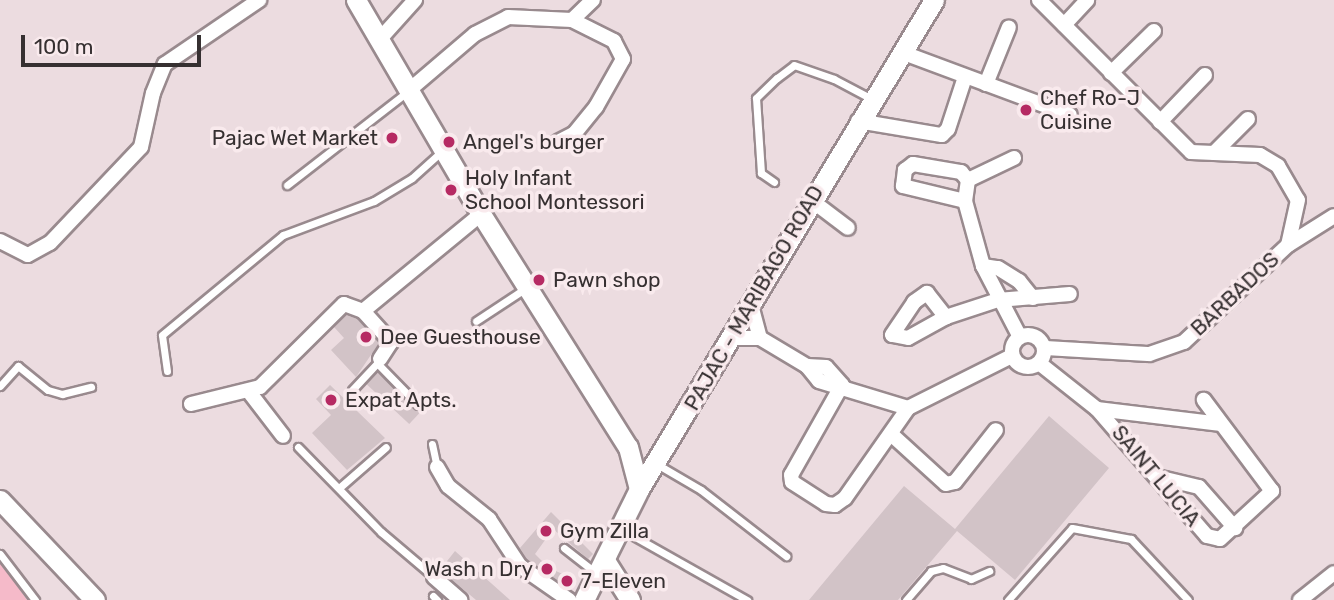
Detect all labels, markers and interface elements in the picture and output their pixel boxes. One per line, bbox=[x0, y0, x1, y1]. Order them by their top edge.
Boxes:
scale bar bbox=[24, 21, 205, 65]
text: 100 m bbox=[34, 34, 93, 59]
place label: Chef Ro-J Cuisine bbox=[1040, 85, 1141, 135]
marker: Chef Ro-J Cuisine bbox=[1018, 102, 1034, 118]
place label: Pajac Wet Market bbox=[211, 125, 378, 151]
place label: Angel's burger bbox=[463, 129, 604, 155]
marker: Pajac Wet Market bbox=[384, 130, 400, 146]
marker: Angel's burger bbox=[441, 134, 457, 150]
place label: Holy Infant School Montessori bbox=[465, 165, 645, 215]
street label: PAJAC - MARIBAGO ROAD bbox=[679, 181, 829, 415]
marker: Holy Infant School Montessori bbox=[443, 182, 459, 198]
street label: BARBADOS bbox=[1186, 247, 1284, 341]
place label: Pawn shop bbox=[553, 267, 661, 293]
marker: Pawn shop bbox=[531, 272, 547, 288]
place label: Dee Guesthouse bbox=[380, 324, 541, 350]
marker: Dee Guesthouse bbox=[358, 329, 374, 345]
place label: Expat Apts. bbox=[345, 387, 457, 413]
marker: Expat Apts. bbox=[323, 392, 339, 408]
street label: SAINT LUCIA bbox=[1106, 420, 1206, 532]
place label: Gym Zilla bbox=[560, 518, 649, 544]
marker: Gym Zilla bbox=[538, 523, 554, 539]
place label: Wash n Dry bbox=[424, 556, 533, 582]
marker: Wash n Dry bbox=[539, 561, 555, 577]
place label: 7-Eleven bbox=[581, 568, 666, 594]
marker: 7-Eleven bbox=[559, 573, 575, 589]

